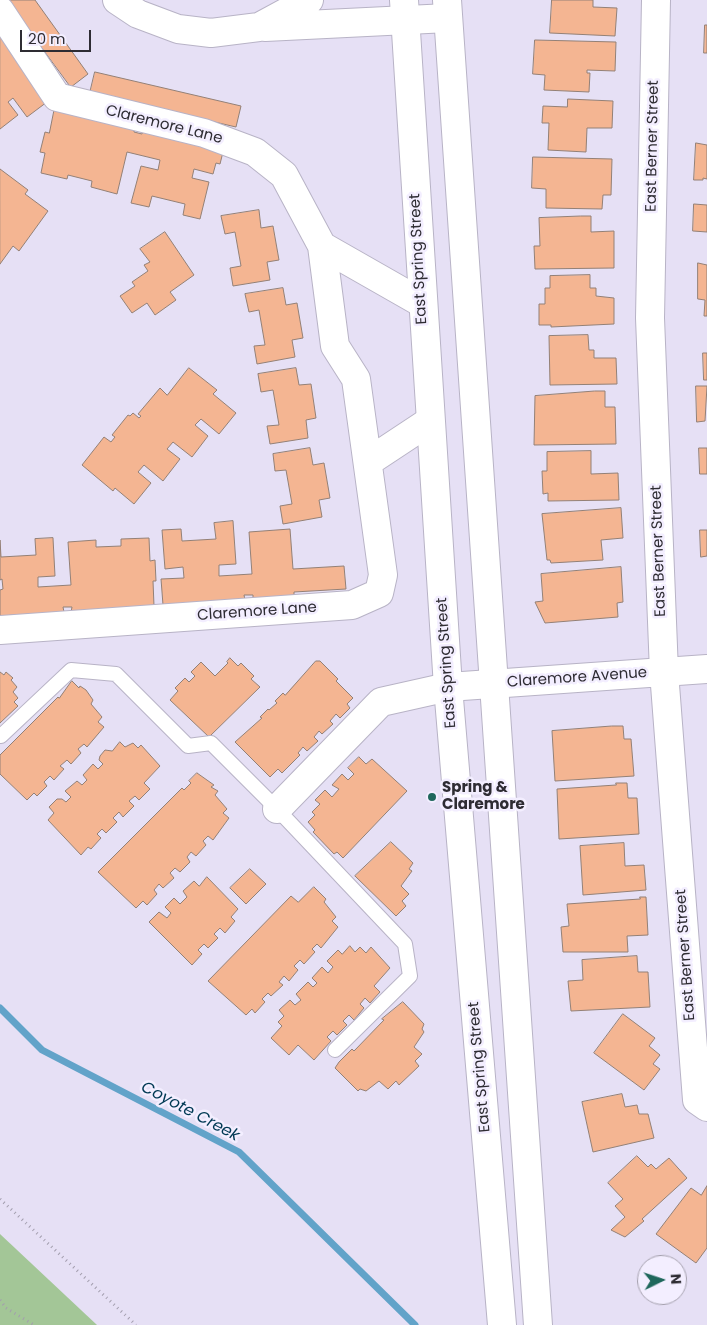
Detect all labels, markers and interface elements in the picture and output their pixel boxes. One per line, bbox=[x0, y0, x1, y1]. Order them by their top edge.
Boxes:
scale bar bbox=[22, 20, 94, 52]
text: 20 m bbox=[28, 28, 66, 49]
street label: East Berner Street bbox=[643, 80, 663, 212]
street label: Claremore Lane bbox=[104, 102, 224, 148]
street label: East Spring Street bbox=[407, 193, 431, 325]
street label: East Berner Street bbox=[648, 485, 670, 617]
street label: East Spring Street bbox=[433, 597, 461, 729]
street label: Claremore Lane bbox=[197, 599, 317, 625]
street label: Claremore Avenue bbox=[506, 664, 648, 692]
place label: Spring & Claremore bbox=[442, 779, 525, 814]
marker: Spring & Claremore bbox=[426, 791, 438, 803]
street label: East Berner Street bbox=[672, 889, 700, 1021]
street label: East Spring Street bbox=[465, 1001, 495, 1133]
water label: Coyote Creek bbox=[137, 1078, 243, 1146]
north arrow bbox=[637, 1255, 687, 1305]
text: N bbox=[666, 1273, 686, 1285]

